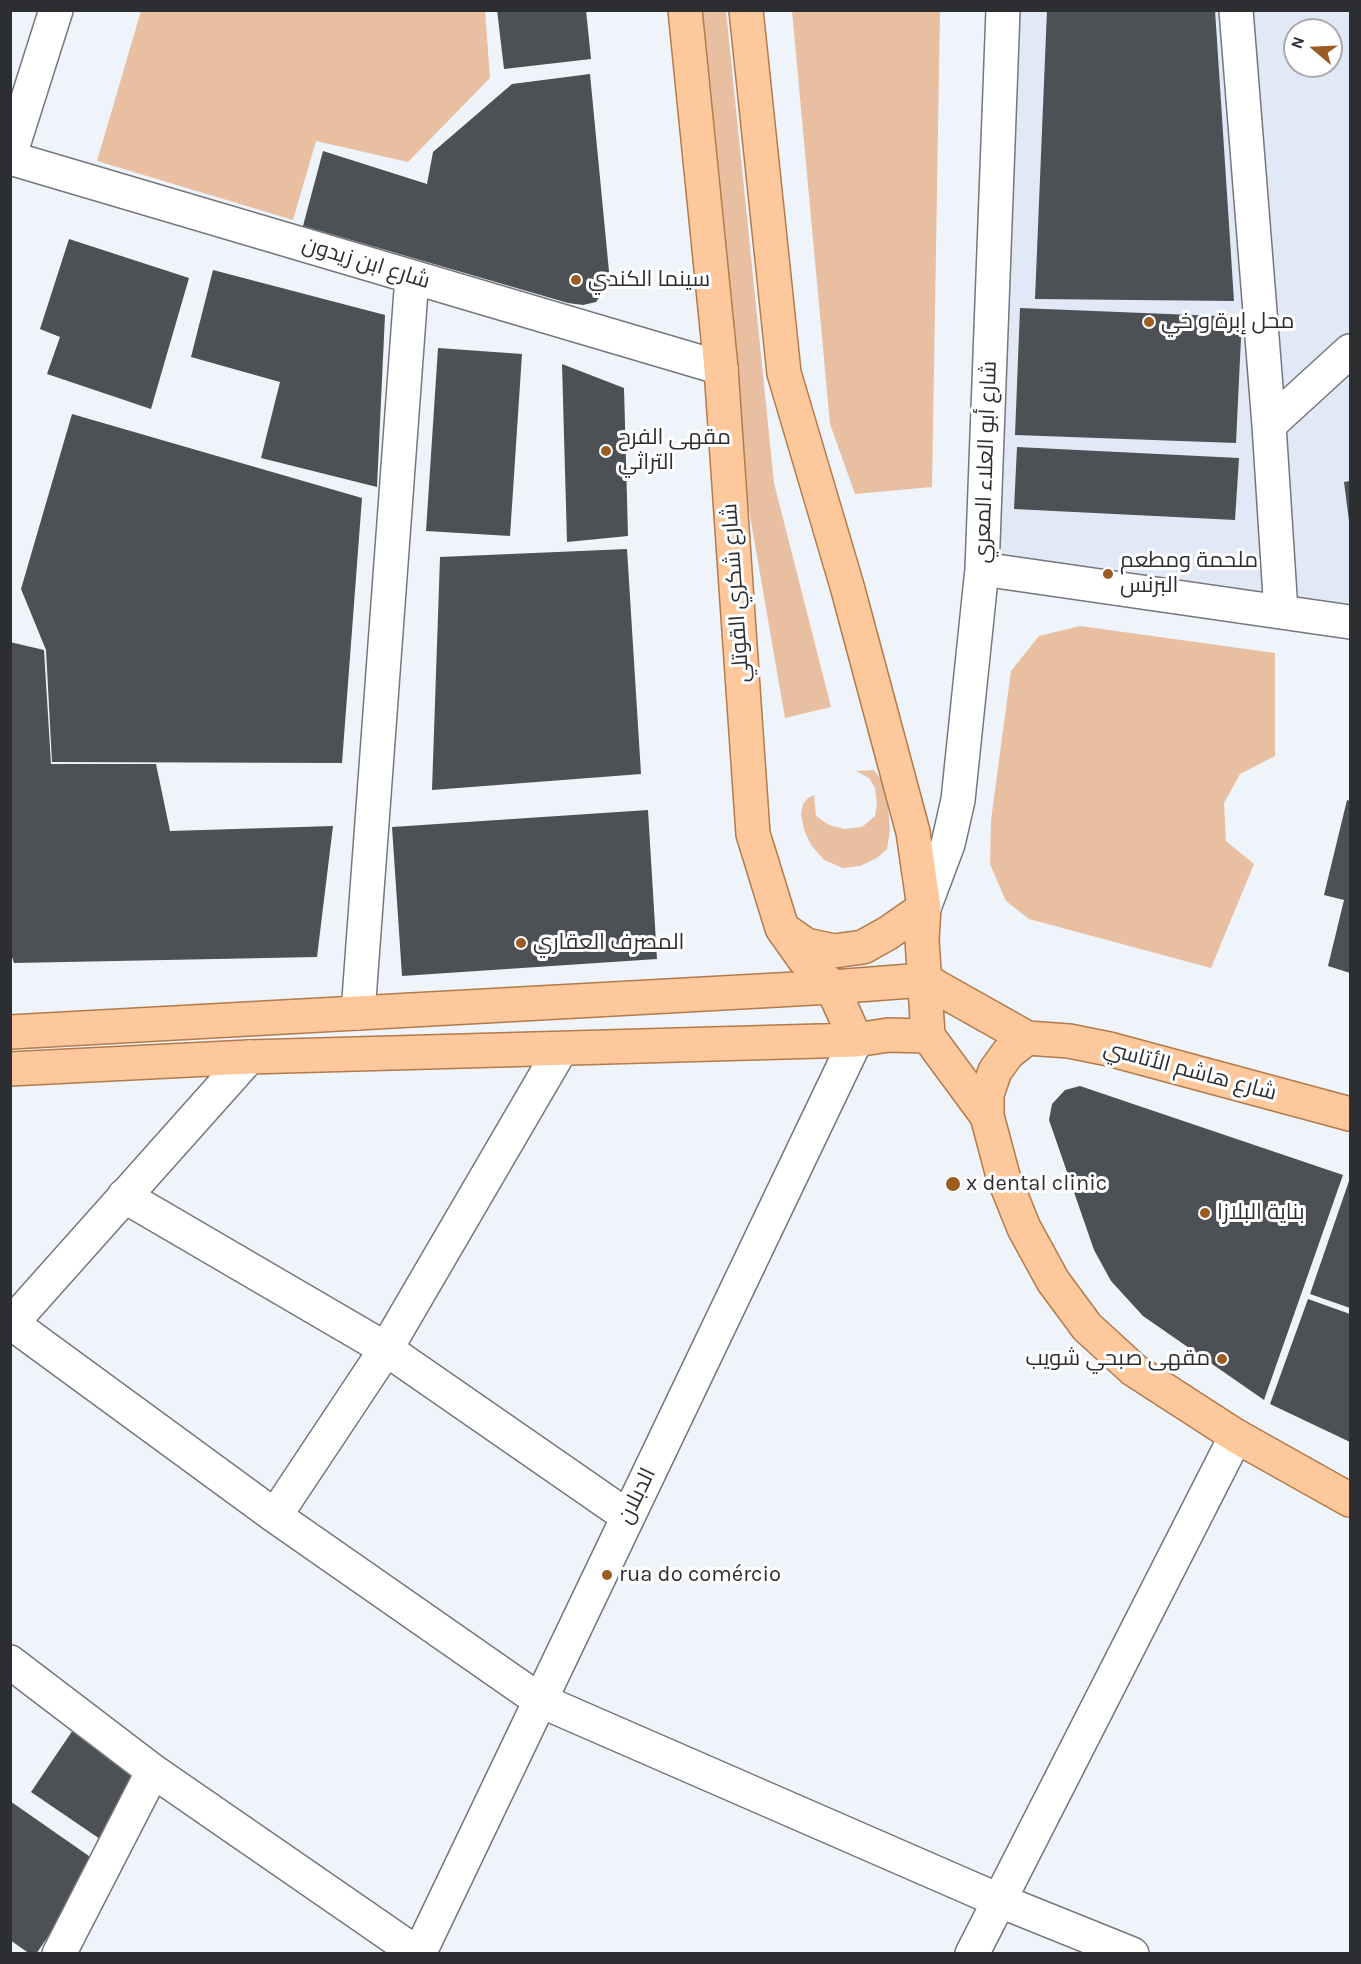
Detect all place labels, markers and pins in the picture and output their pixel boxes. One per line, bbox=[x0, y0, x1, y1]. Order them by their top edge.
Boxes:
place label: سينما الكندي bbox=[588, 267, 710, 293]
marker: سينما الكندي bbox=[569, 273, 583, 287]
place label: محل إبرة و خي bbox=[1161, 309, 1294, 335]
marker: محل إبرة و خي bbox=[1142, 315, 1156, 329]
place label: مقهى الفرح التراثي bbox=[618, 425, 731, 476]
marker: مقهى الفرح التراثي bbox=[599, 444, 613, 458]
place label: ملحمة ومطعم البرنس bbox=[1120, 548, 1258, 600]
marker: ملحمة ومطعم البرنس bbox=[1101, 567, 1115, 581]
place label: المصرف العقاري bbox=[533, 930, 684, 956]
marker: المصرف العقاري bbox=[514, 936, 528, 950]
place label: x dental clinic bbox=[966, 1171, 1107, 1197]
marker: x dental clinic bbox=[944, 1175, 962, 1193]
place label: بناية البلازا bbox=[1217, 1200, 1305, 1226]
marker: بناية البلازا bbox=[1198, 1206, 1212, 1220]
place label: مقهى صبحي شويب bbox=[1025, 1346, 1210, 1372]
marker: مقهى صبحي شويب bbox=[1215, 1352, 1229, 1366]
place label: rua do comércio bbox=[619, 1562, 781, 1588]
marker: rua do comércio bbox=[600, 1568, 614, 1582]

